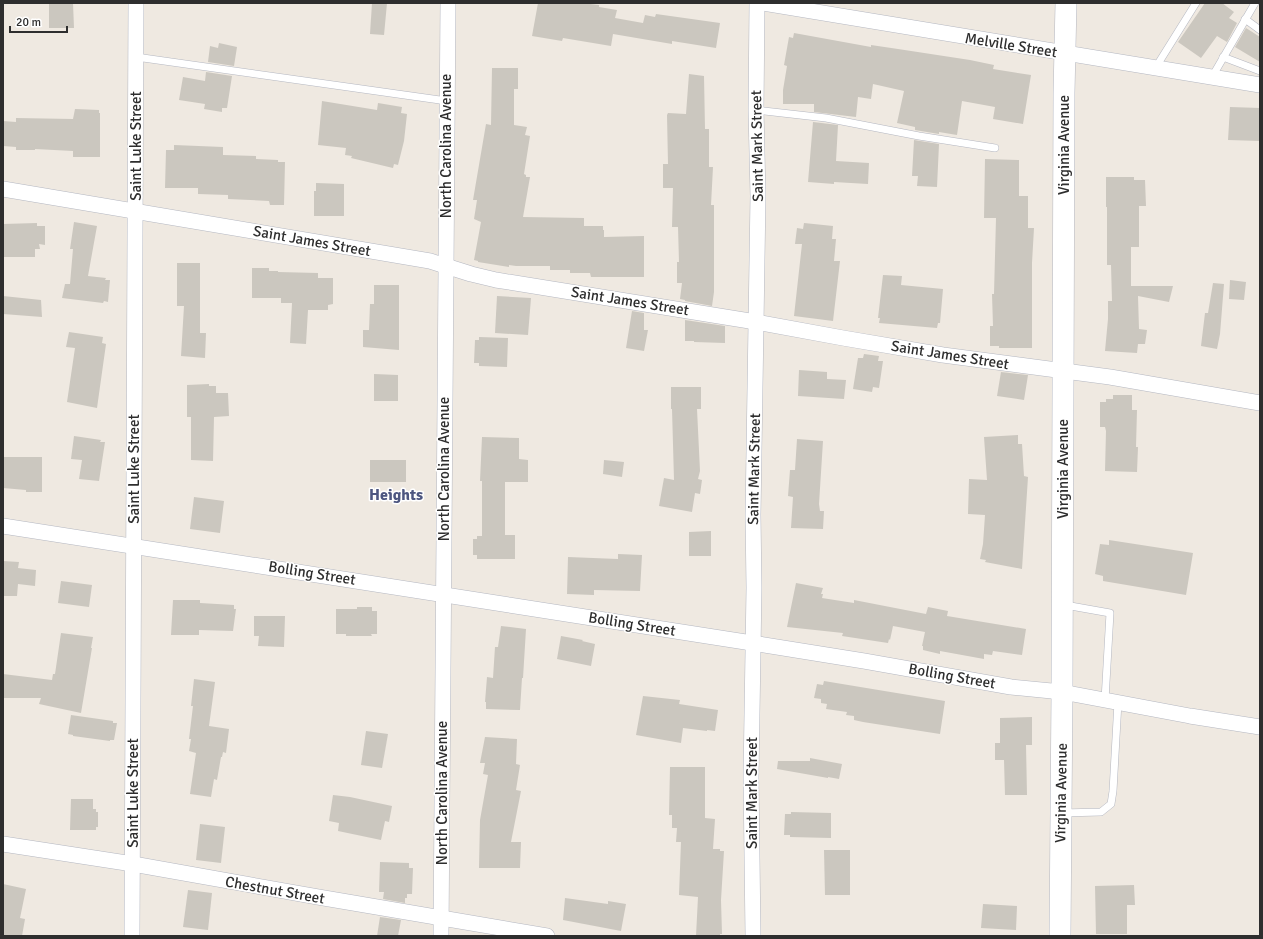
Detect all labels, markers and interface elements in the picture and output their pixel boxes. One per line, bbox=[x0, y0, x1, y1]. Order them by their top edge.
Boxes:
scale bar bbox=[10, 8, 67, 34]
text: 20 m bbox=[16, 15, 41, 30]
street label: Melville Street bbox=[964, 29, 1058, 61]
street label: North Carolina Avenue bbox=[437, 74, 455, 218]
street label: Saint Mark Street bbox=[747, 90, 767, 202]
street label: Saint Luke Street bbox=[127, 91, 145, 201]
street label: Virginia Avenue bbox=[1055, 95, 1073, 195]
street label: Saint James Street bbox=[252, 222, 372, 260]
street label: Saint James Street bbox=[570, 283, 690, 319]
street label: Saint James Street bbox=[890, 337, 1010, 373]
street label: North Carolina Avenue bbox=[435, 397, 453, 541]
street label: Saint Mark Street bbox=[744, 413, 764, 525]
street label: Saint Luke Street bbox=[125, 414, 143, 524]
street label: Virginia Avenue bbox=[1054, 419, 1072, 519]
district label: Heights bbox=[369, 485, 423, 505]
street label: Bolling Street bbox=[267, 557, 357, 589]
street label: Bolling Street bbox=[587, 608, 677, 640]
street label: Bolling Street bbox=[907, 659, 997, 693]
street label: North Carolina Avenue bbox=[433, 721, 451, 865]
street label: Saint Mark Street bbox=[743, 737, 761, 849]
street label: Saint Luke Street bbox=[124, 738, 142, 848]
street label: Virginia Avenue bbox=[1051, 743, 1071, 843]
street label: Chestnut Street bbox=[224, 872, 326, 908]

